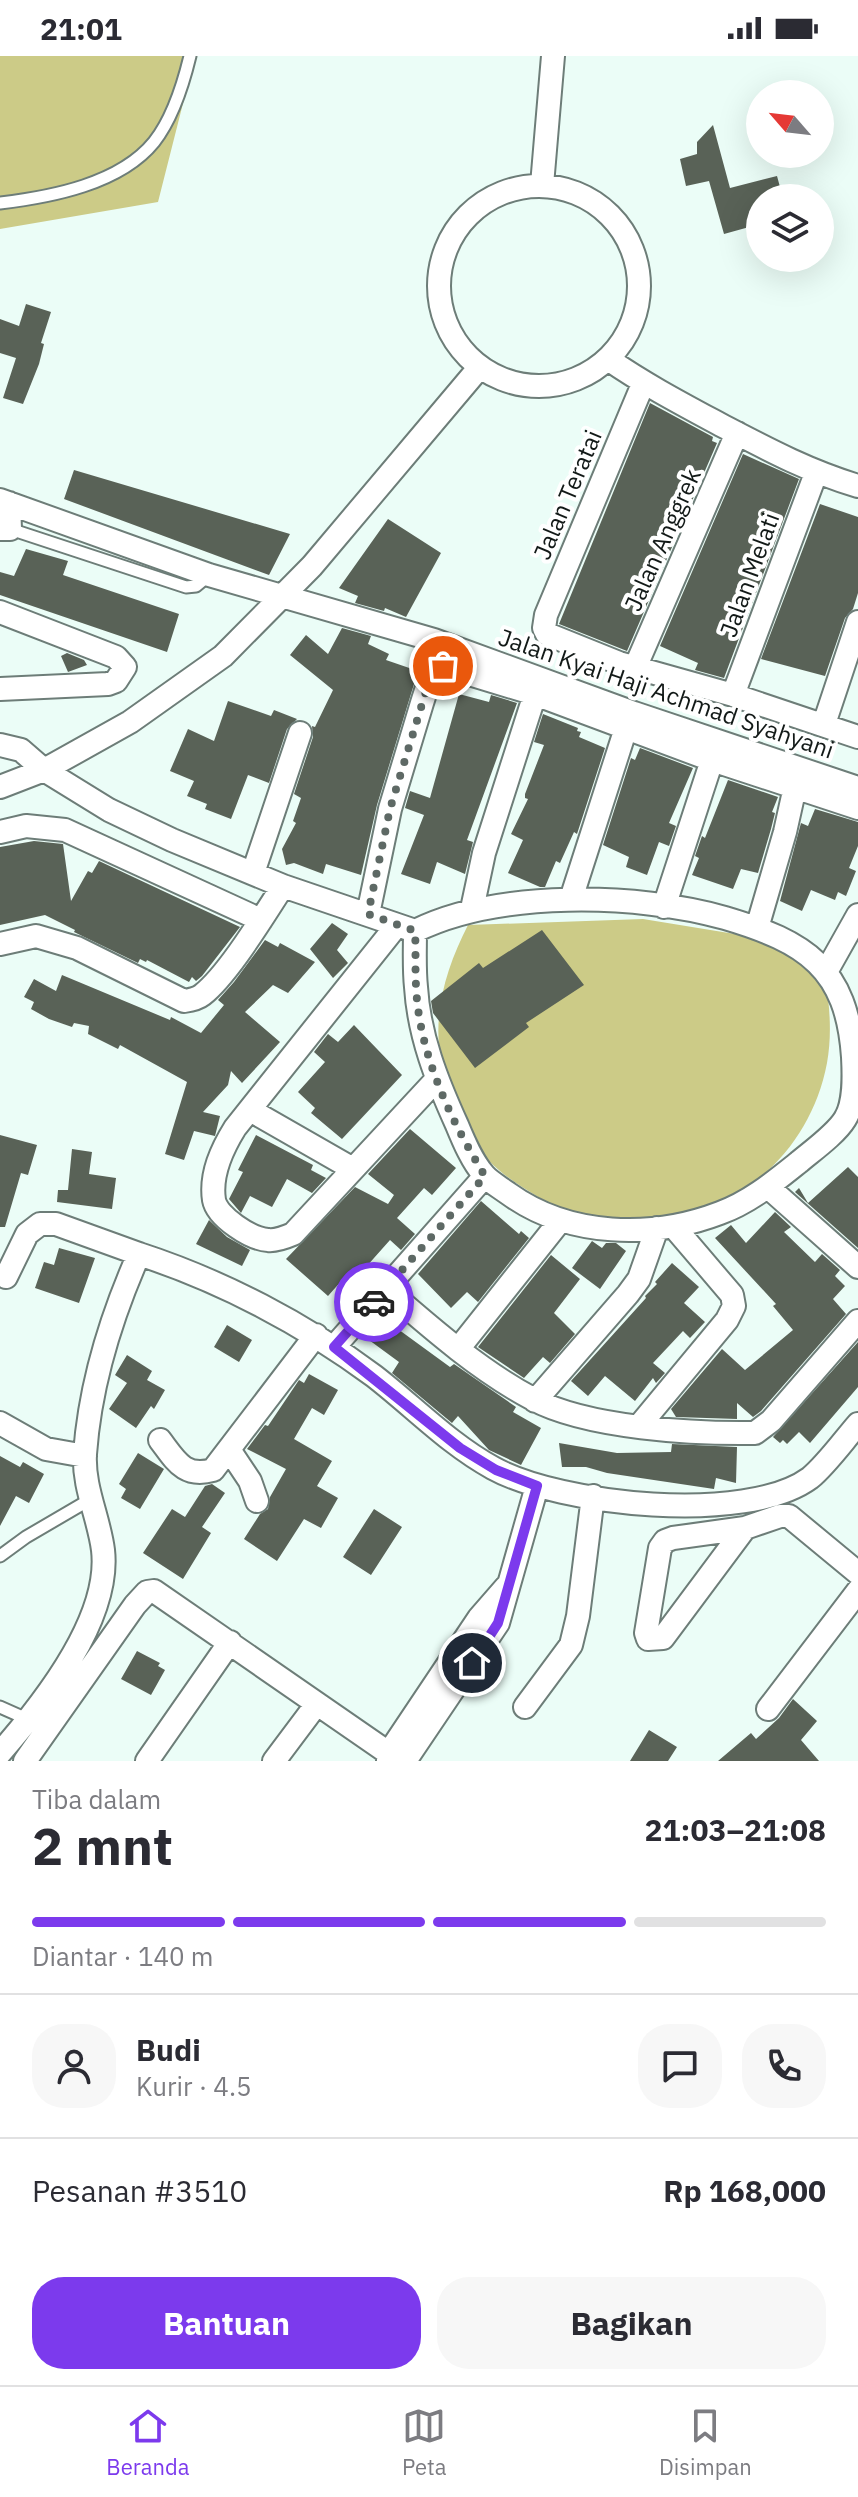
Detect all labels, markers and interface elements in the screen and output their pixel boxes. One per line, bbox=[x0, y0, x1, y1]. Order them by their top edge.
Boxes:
text: 21:01 bbox=[40, 9, 122, 48]
north arrow bbox=[746, 80, 834, 168]
map controls bbox=[746, 80, 834, 272]
button: layers bbox=[746, 184, 834, 272]
street label: Jalan Teratai bbox=[525, 425, 609, 564]
street label: Jalan Anggrek bbox=[616, 463, 708, 616]
street label: Jalan Melati bbox=[712, 508, 786, 641]
street label: Jalan Kyai Haji Achmad Syahyani bbox=[494, 621, 838, 766]
pin bbox=[409, 632, 477, 700]
icon: bag bbox=[421, 644, 465, 688]
courier bbox=[334, 1262, 414, 1342]
icon: car bbox=[352, 1280, 396, 1324]
pin bbox=[438, 1629, 506, 1697]
icon: home bbox=[450, 1641, 494, 1685]
text: Tiba dalam bbox=[32, 1782, 161, 1816]
text: 21:03–21:08 bbox=[645, 1810, 826, 1849]
text: 2 mnt bbox=[32, 1812, 173, 1879]
text: Diantar · 140 m bbox=[32, 1939, 214, 1973]
button: person bbox=[32, 2024, 116, 2108]
button: chat bbox=[638, 2024, 722, 2108]
button: phone bbox=[742, 2024, 826, 2108]
text: Budi bbox=[136, 2030, 201, 2069]
text: Kurir · 4.5 bbox=[136, 2069, 252, 2103]
text: Pesanan #3510 bbox=[32, 2171, 247, 2210]
text: Rp 168,000 bbox=[663, 2171, 826, 2210]
button: Bantuan bbox=[32, 2277, 421, 2369]
button: Bagikan bbox=[437, 2277, 826, 2369]
tab: Beranda bbox=[106, 2404, 189, 2481]
tab: Peta bbox=[402, 2404, 446, 2481]
tab: Disimpan bbox=[659, 2404, 752, 2481]

